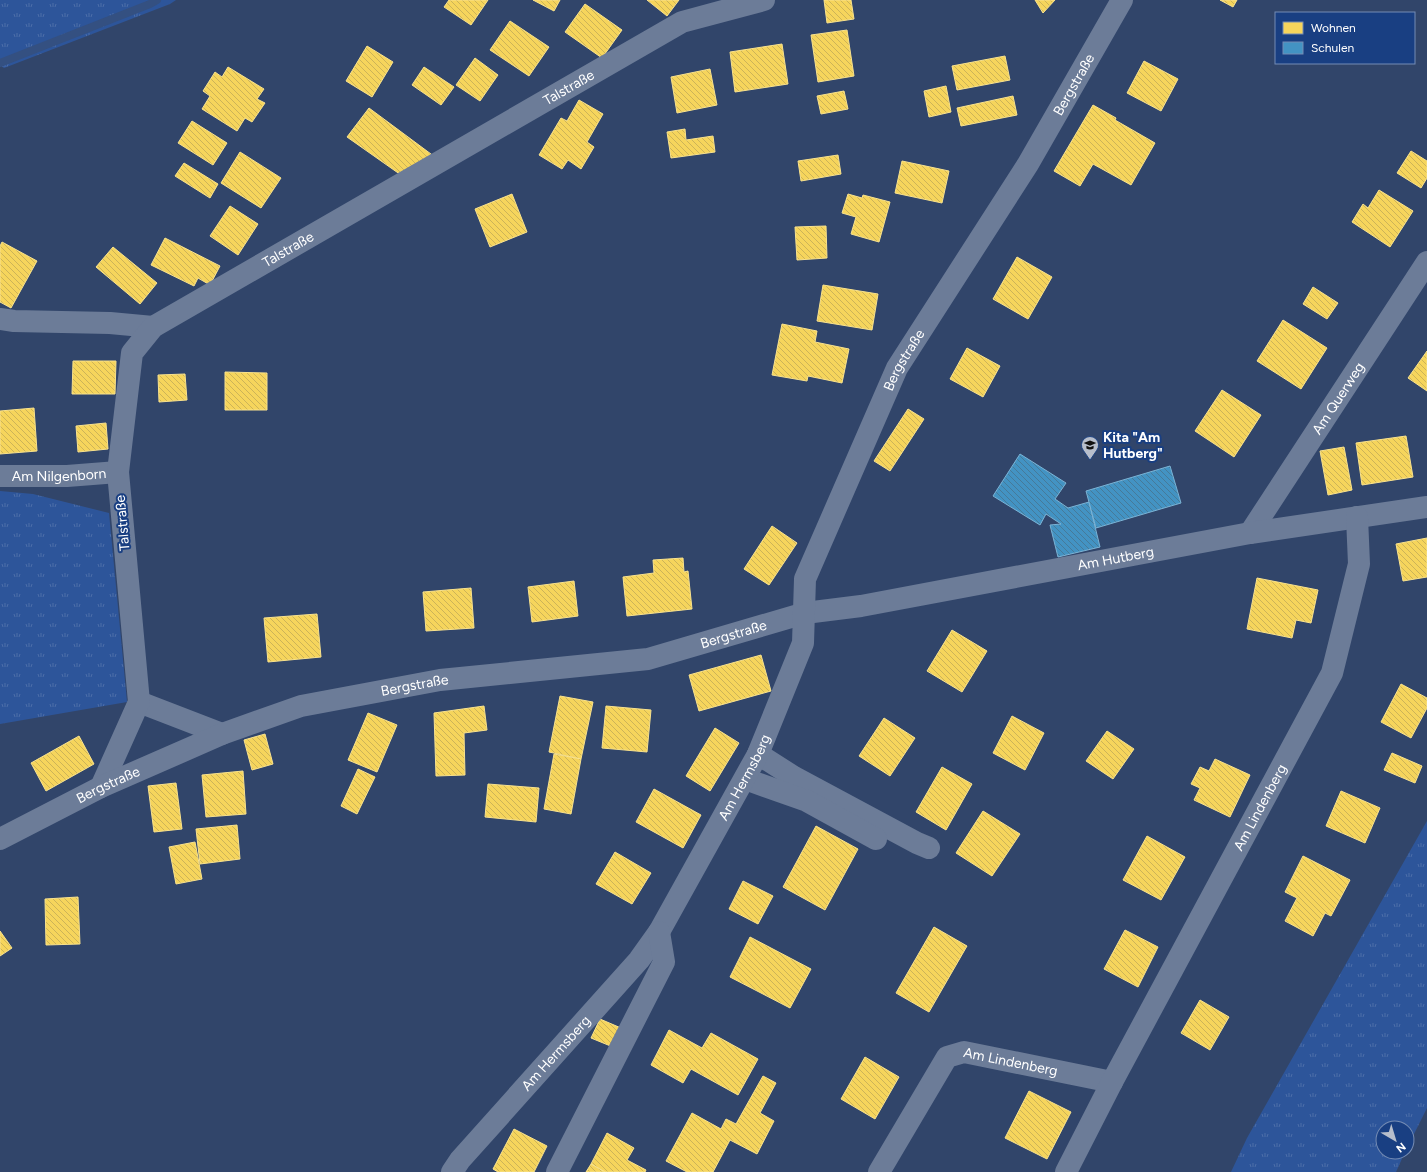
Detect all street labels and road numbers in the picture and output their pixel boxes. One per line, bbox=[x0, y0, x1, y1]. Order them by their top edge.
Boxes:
street label: Bergstraße bbox=[1050, 51, 1099, 119]
street label: Talstraße bbox=[540, 66, 598, 109]
street label: Talstraße bbox=[259, 228, 317, 271]
street label: Bergstraße bbox=[880, 326, 929, 394]
street label: Am Querweg bbox=[1309, 359, 1368, 438]
street label: Am Nilgenborn bbox=[12, 465, 107, 485]
street label: Talstraße bbox=[112, 494, 133, 552]
street label: Am Hutberg bbox=[1076, 543, 1155, 574]
street label: Bergstraße bbox=[698, 617, 769, 652]
street label: Bergstraße bbox=[379, 671, 449, 700]
street label: Am Hermsberg bbox=[715, 732, 774, 823]
street label: Am Lindenberg bbox=[1230, 761, 1290, 854]
street label: Bergstraße bbox=[73, 763, 143, 807]
street label: Am Hermsberg bbox=[518, 1012, 594, 1094]
street label: Am Lindenberg bbox=[962, 1044, 1059, 1080]

